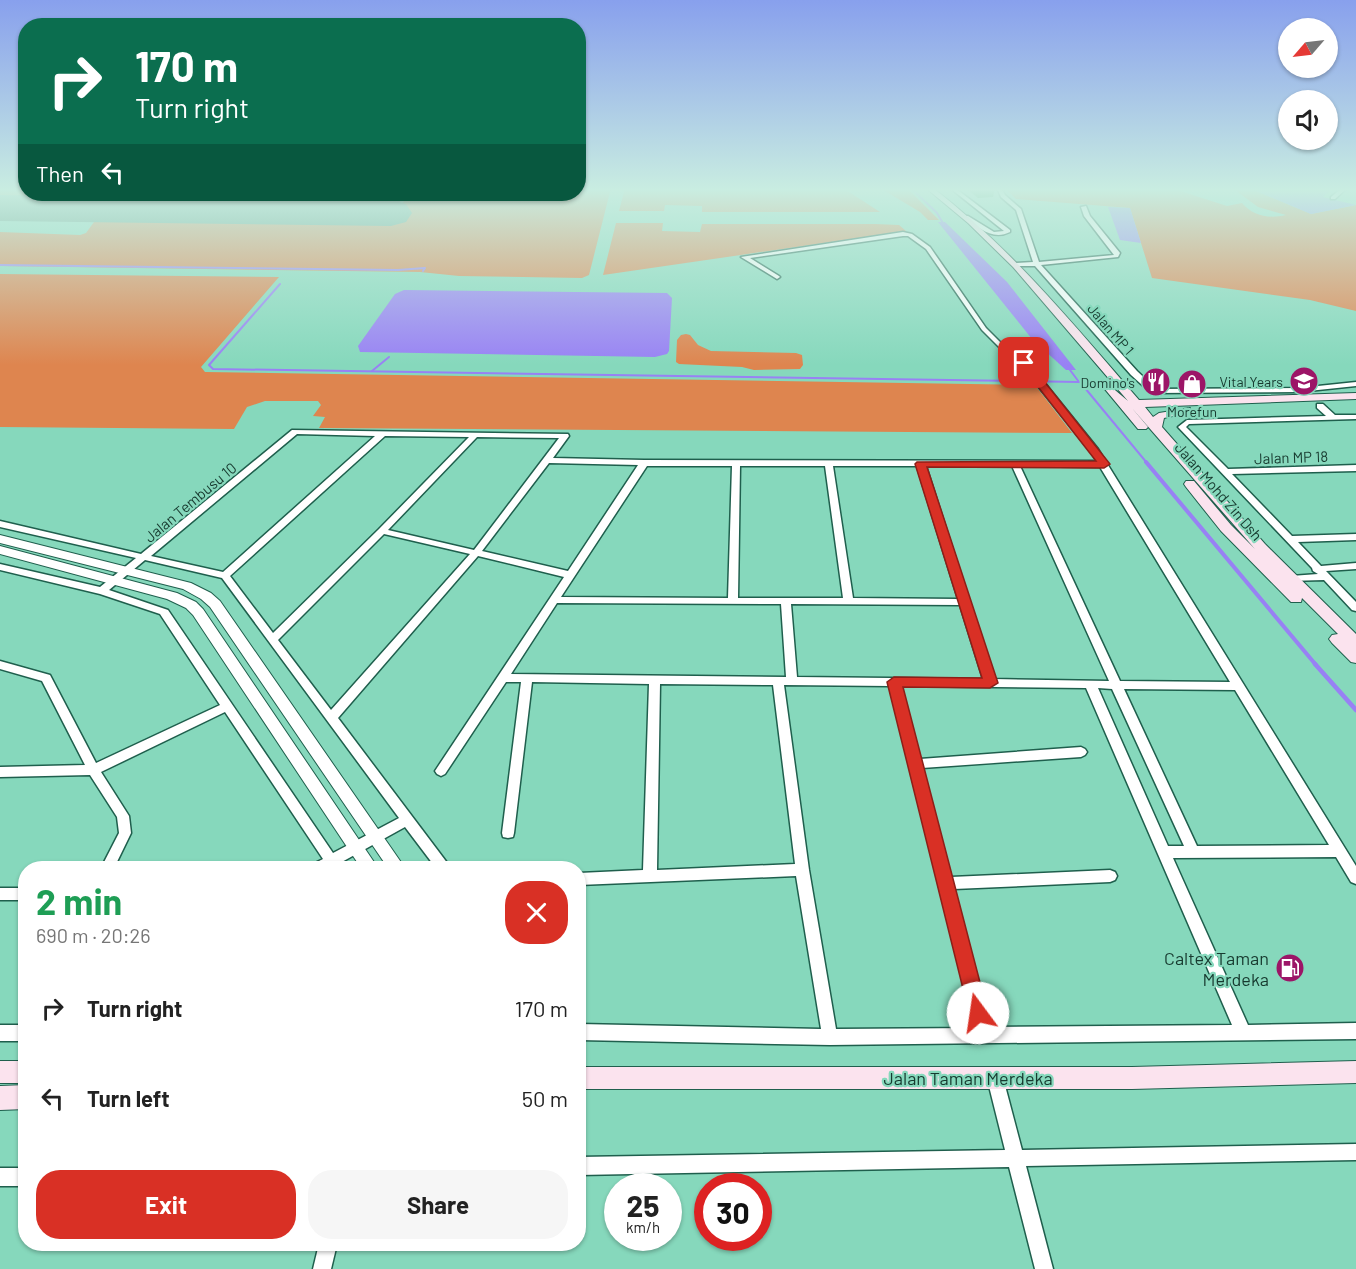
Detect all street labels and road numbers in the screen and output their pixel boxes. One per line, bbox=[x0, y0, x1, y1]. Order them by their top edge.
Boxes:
street label: Jalan MP 1 bbox=[1084, 300, 1138, 358]
street label: Jalan Mohd Zin Dsh bbox=[1172, 438, 1266, 544]
street label: Jalan MP 18 bbox=[1254, 447, 1328, 467]
street label: Jalan Tembusu 10 bbox=[140, 458, 240, 546]
street label: Jalan Taman Merdeka bbox=[883, 1067, 1053, 1089]

